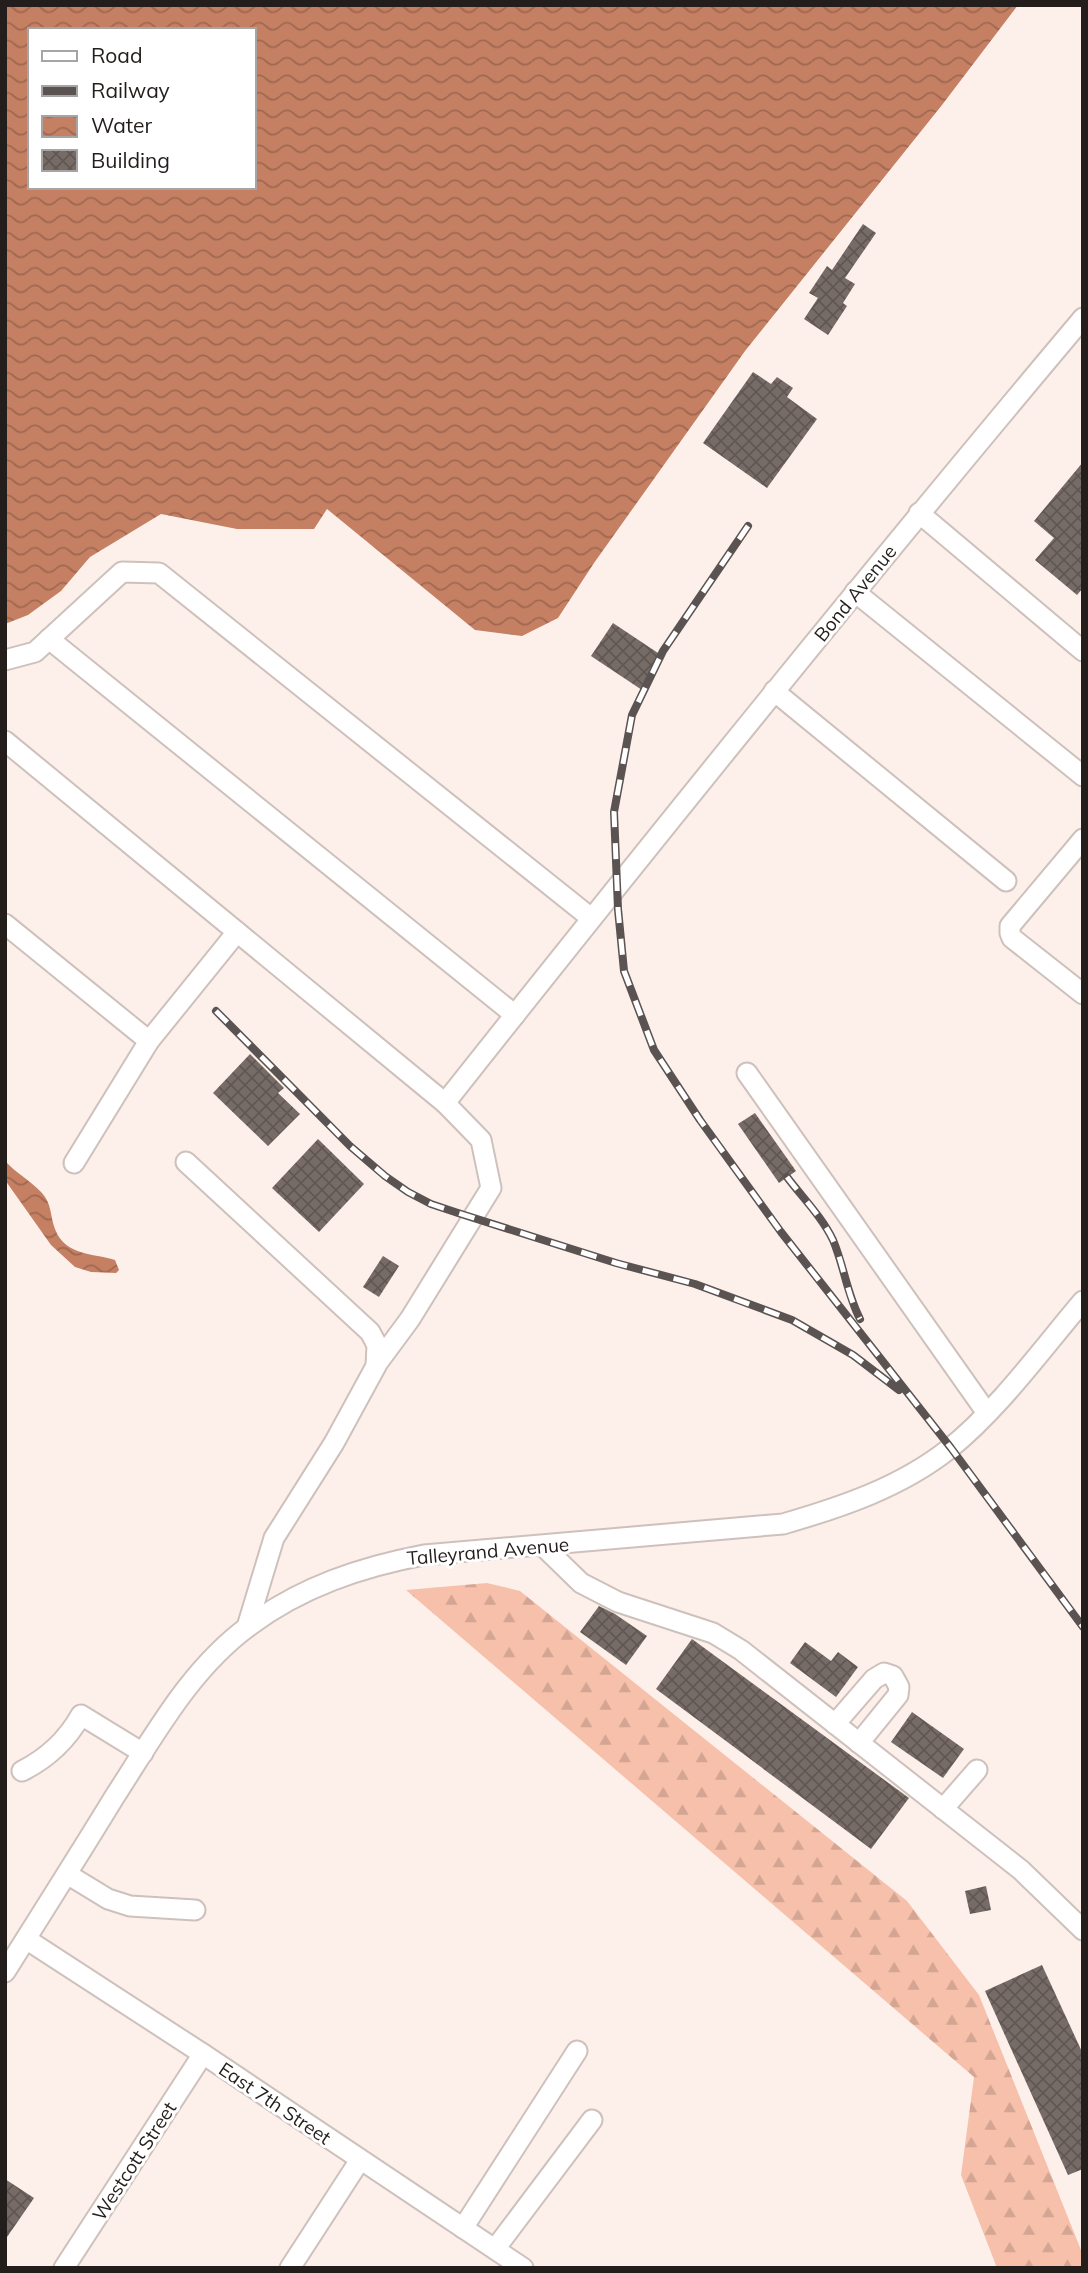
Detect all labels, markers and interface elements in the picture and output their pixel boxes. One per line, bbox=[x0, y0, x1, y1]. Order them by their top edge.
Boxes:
legend bbox=[28, 28, 256, 189]
text: Road bbox=[91, 42, 142, 68]
text: Railway bbox=[91, 77, 170, 103]
text: Water bbox=[91, 112, 152, 138]
text: Building bbox=[91, 147, 170, 173]
street label: Bond Avenue bbox=[809, 540, 901, 646]
street label: Talleyrand Avenue bbox=[406, 1532, 570, 1570]
street label: East 7th Street bbox=[214, 2057, 336, 2150]
street label: Westcott Street bbox=[87, 2097, 181, 2225]

